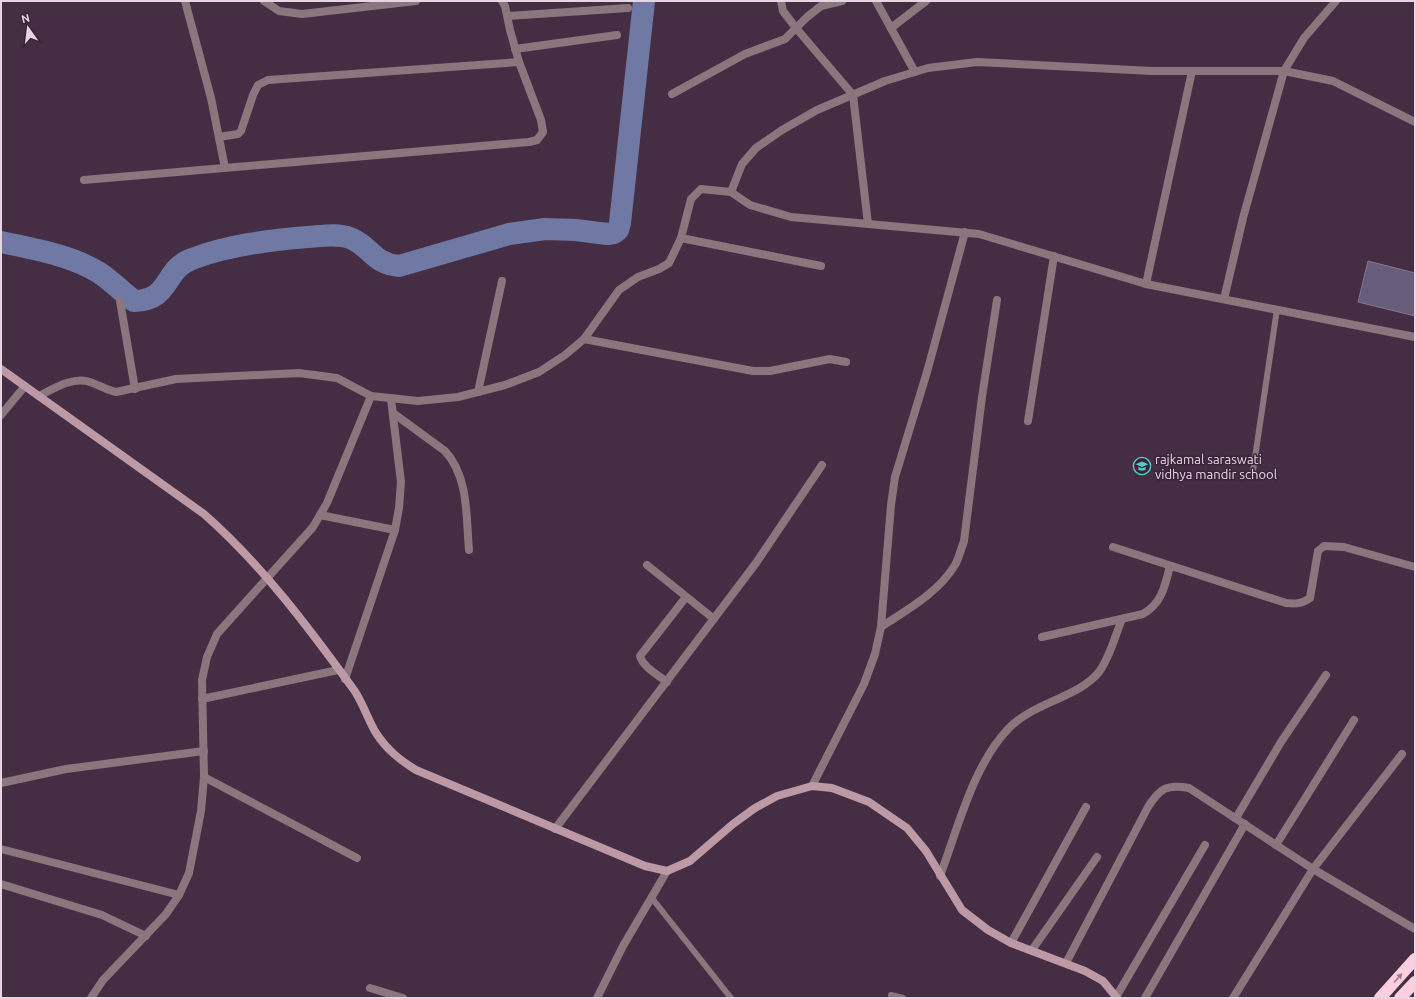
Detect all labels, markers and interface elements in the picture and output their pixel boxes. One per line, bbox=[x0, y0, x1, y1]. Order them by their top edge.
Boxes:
north arrow bbox=[8, 8, 48, 48]
text: N bbox=[20, 11, 31, 25]
place label: rajkamal saraswati vidhya mandir school bbox=[1155, 452, 1278, 481]
school or university icon: rajkamal saraswati vidhya mandir school bbox=[1132, 456, 1152, 476]
one-way arrow bbox=[1393, 973, 1402, 984]

